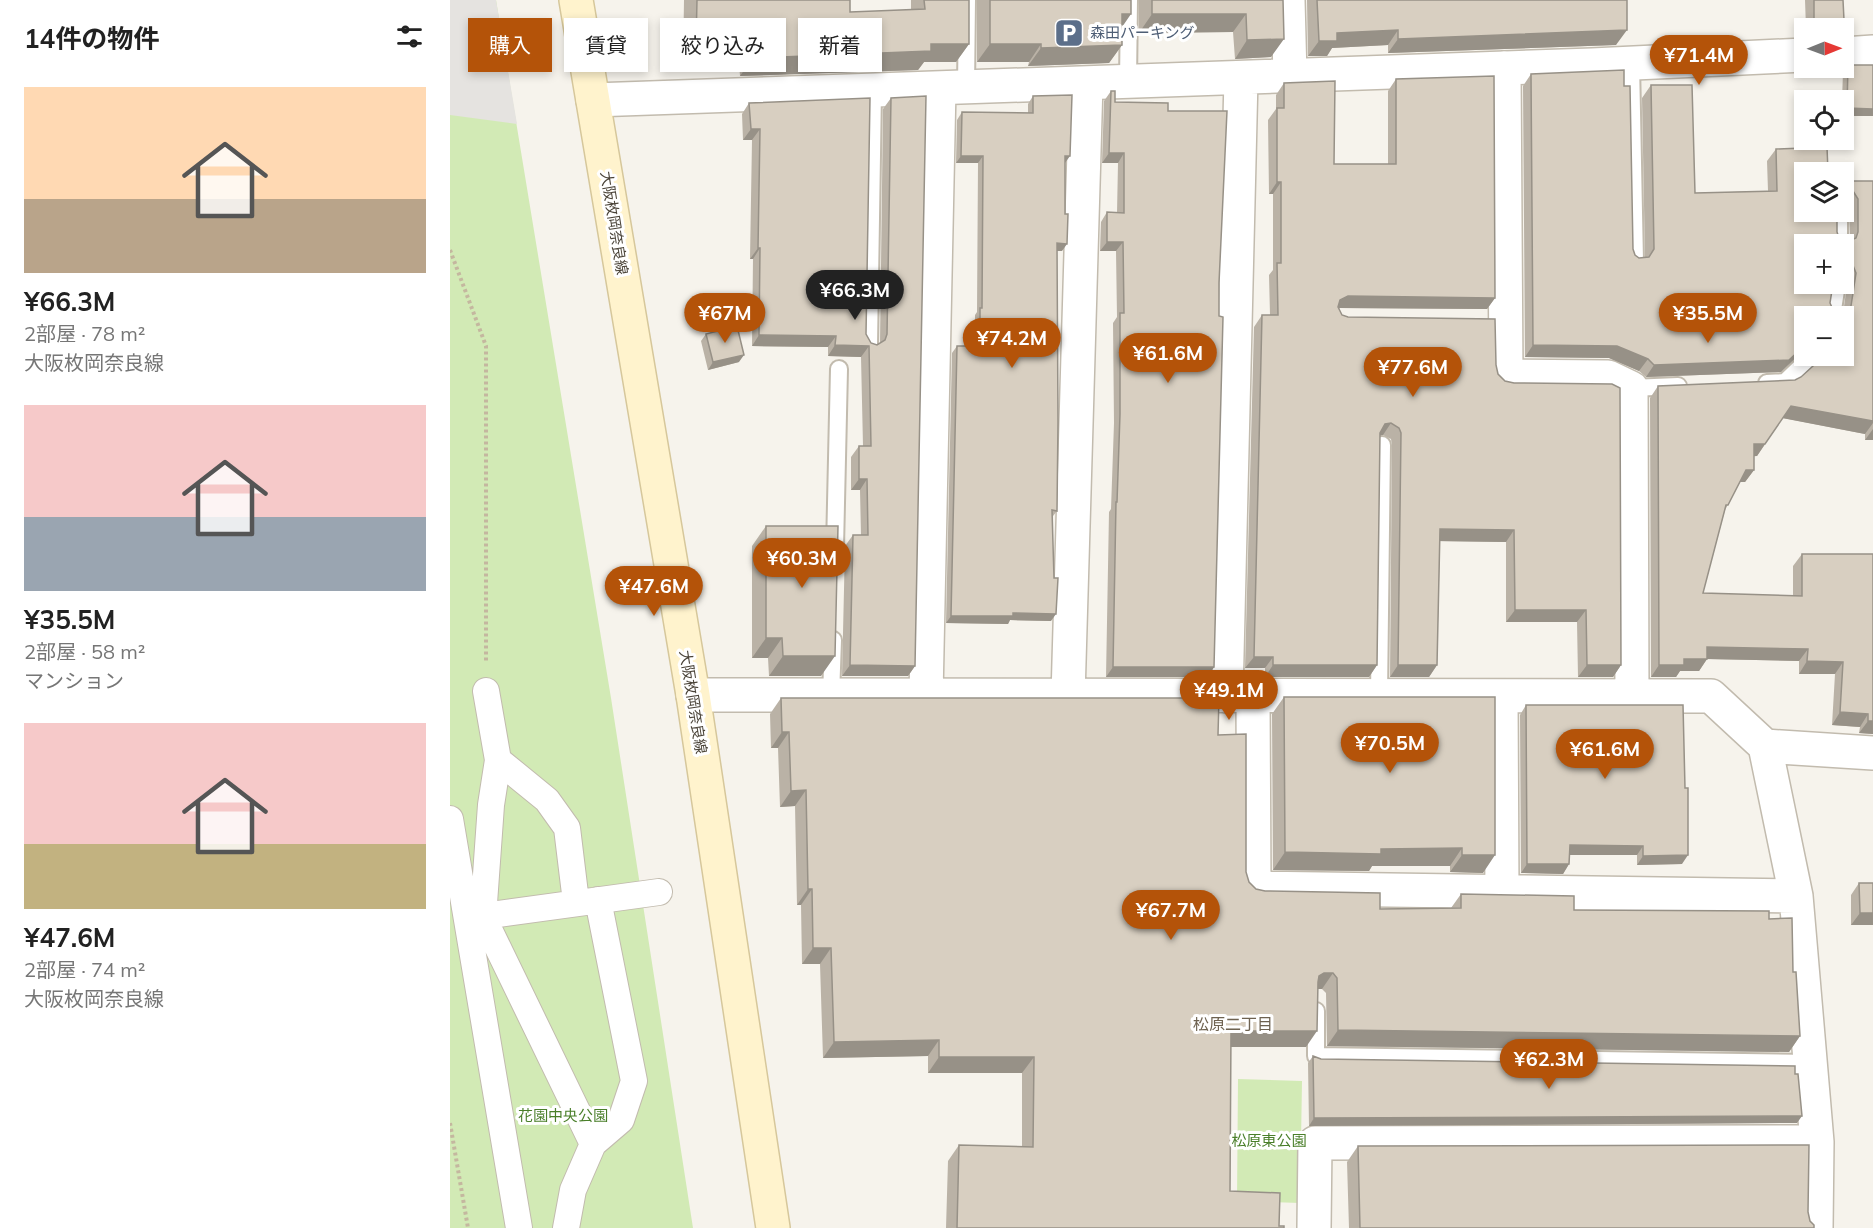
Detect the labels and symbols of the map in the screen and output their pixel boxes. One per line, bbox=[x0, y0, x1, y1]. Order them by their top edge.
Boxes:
parking icon: 森田パーキング bbox=[1053, 17, 1085, 49]
north arrow bbox=[1794, 18, 1854, 78]
place label: 森田パーキング bbox=[1090, 23, 1195, 42]
pin: ¥71.4M bbox=[1650, 35, 1748, 86]
street label: 大阪枚岡奈良線 bbox=[597, 170, 632, 276]
pin: ¥66.3M bbox=[806, 270, 904, 321]
pin: ¥67M bbox=[689, 293, 761, 344]
pin: ¥35.5M bbox=[1659, 293, 1757, 344]
pin: ¥74.2M bbox=[963, 318, 1061, 369]
pin: ¥61.6M bbox=[1119, 333, 1217, 384]
pin: ¥77.6M bbox=[1364, 347, 1462, 398]
pin: ¥60.3M bbox=[753, 538, 851, 589]
pin: ¥47.6M bbox=[605, 566, 703, 617]
street label: 大阪枚岡奈良線 bbox=[676, 649, 711, 755]
pin: ¥49.1M bbox=[1180, 670, 1278, 721]
pin: ¥70.5M bbox=[1341, 723, 1439, 774]
pin: ¥61.6M bbox=[1556, 729, 1654, 780]
pin: ¥67.7M bbox=[1122, 890, 1220, 941]
district label: 松原二丁目 bbox=[1193, 1014, 1273, 1034]
pin: ¥62.3M bbox=[1500, 1039, 1598, 1090]
park label: 花園中央公園 bbox=[518, 1106, 608, 1125]
park label: 松原東公園 bbox=[1231, 1131, 1307, 1150]

